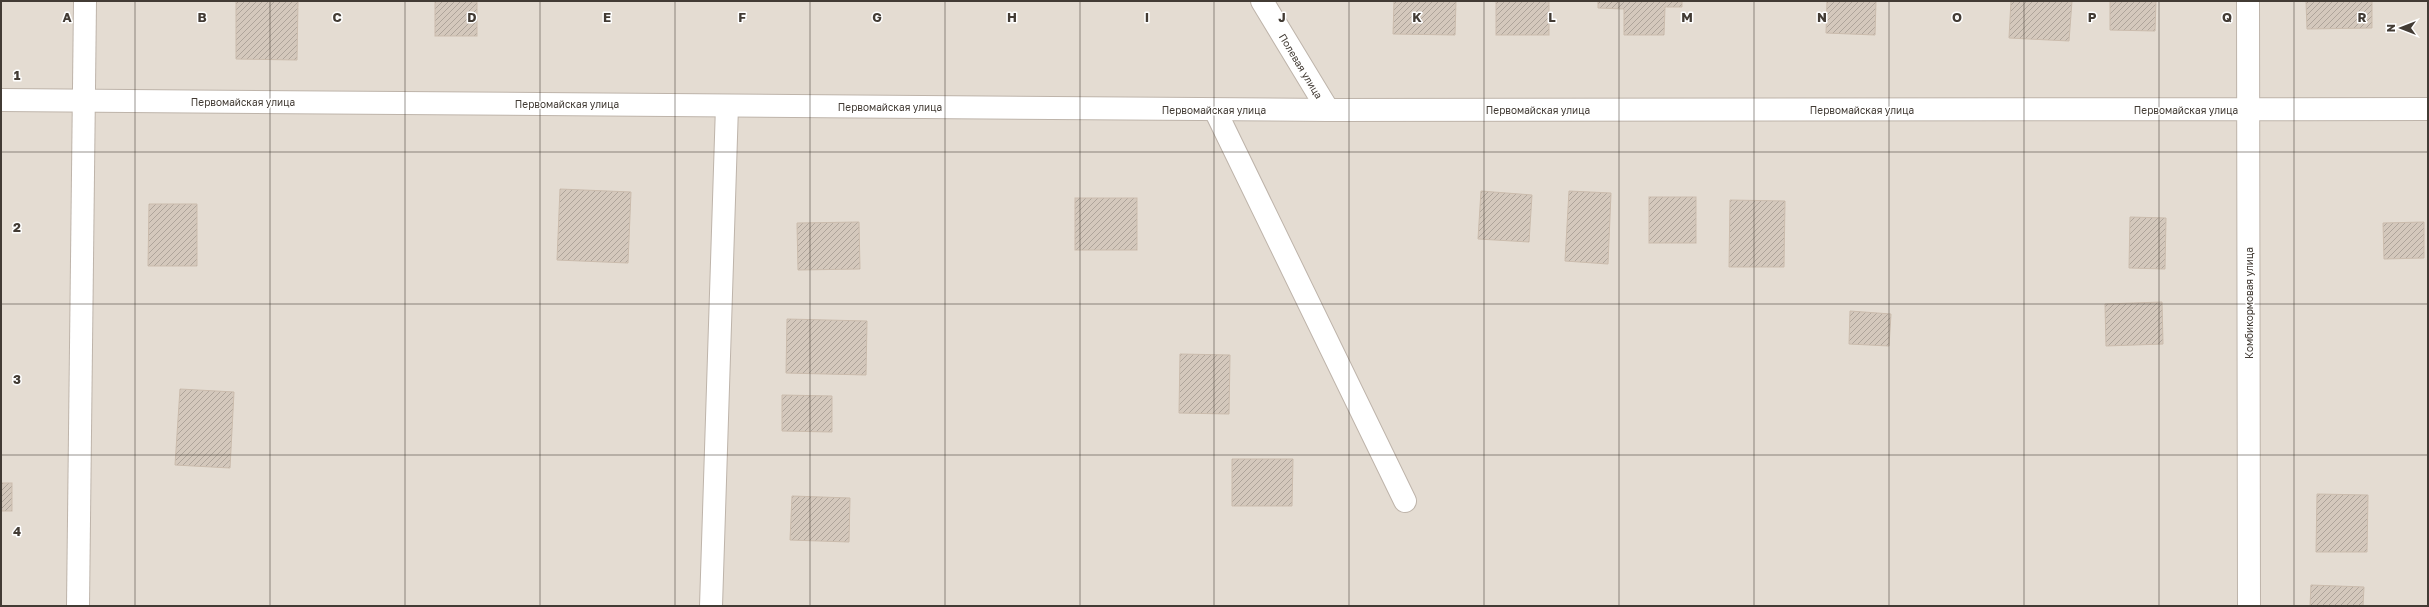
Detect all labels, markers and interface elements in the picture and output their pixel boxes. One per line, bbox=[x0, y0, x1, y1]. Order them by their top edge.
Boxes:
north arrow bbox=[2381, 8, 2421, 48]
text: A bbox=[62, 9, 72, 25]
text: B bbox=[197, 9, 207, 25]
text: C bbox=[332, 9, 342, 25]
text: D bbox=[467, 9, 477, 25]
text: E bbox=[603, 9, 611, 25]
text: F bbox=[738, 9, 746, 25]
text: G bbox=[872, 9, 882, 25]
text: H bbox=[1007, 9, 1017, 25]
text: I bbox=[1145, 9, 1149, 25]
text: J bbox=[1278, 9, 1286, 25]
text: K bbox=[1412, 9, 1422, 25]
text: L bbox=[1548, 9, 1556, 25]
text: M bbox=[1681, 9, 1693, 25]
text: N bbox=[1817, 9, 1827, 25]
text: O bbox=[1952, 9, 1962, 25]
text: P bbox=[2088, 9, 2097, 25]
text: Q bbox=[2222, 9, 2232, 25]
text: R bbox=[2357, 9, 2367, 25]
text: N bbox=[2384, 24, 2397, 32]
street label: Полевая улица bbox=[1277, 31, 1325, 101]
text: 1 bbox=[14, 67, 21, 83]
street label: Первомайская улица bbox=[191, 96, 295, 108]
street label: Первомайская улица bbox=[515, 98, 619, 110]
street label: Первомайская улица bbox=[838, 101, 942, 113]
street label: Первомайская улица bbox=[1162, 104, 1266, 116]
street label: Первомайская улица bbox=[1486, 104, 1590, 116]
street label: Первомайская улица bbox=[1810, 104, 1914, 116]
street label: Первомайская улица bbox=[2134, 104, 2238, 116]
text: 2 bbox=[13, 219, 21, 235]
street label: Комбикормовая улица bbox=[2243, 247, 2255, 359]
text: 3 bbox=[13, 371, 21, 387]
text: 4 bbox=[13, 523, 21, 539]

